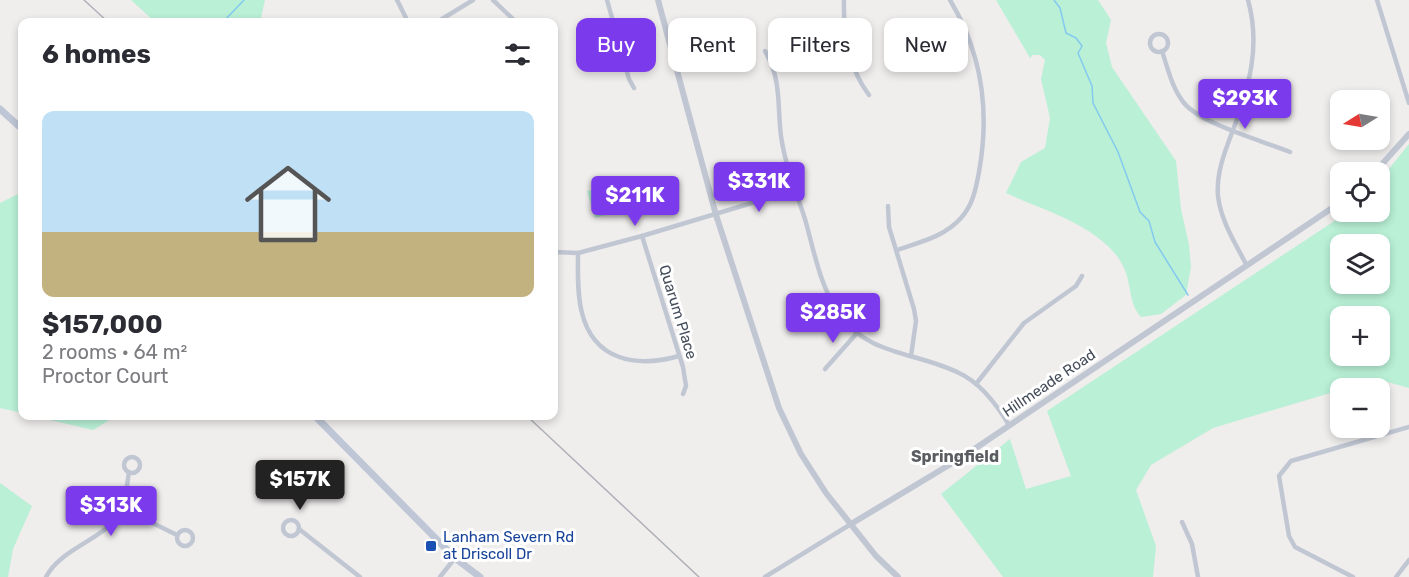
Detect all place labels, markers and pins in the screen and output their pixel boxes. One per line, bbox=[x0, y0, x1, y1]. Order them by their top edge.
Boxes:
pin: $293K bbox=[1203, 79, 1287, 130]
pin: $331K bbox=[717, 162, 801, 213]
pin: $211K bbox=[593, 176, 677, 227]
pin: $285K bbox=[791, 293, 875, 344]
pin: $157K bbox=[258, 460, 342, 511]
pin: $313K bbox=[69, 486, 153, 537]
place label: Lanham Severn Rd at Driscoll Dr bbox=[443, 528, 574, 563]
marker: Lanham Severn Rd at Driscoll Dr bbox=[424, 539, 438, 553]

